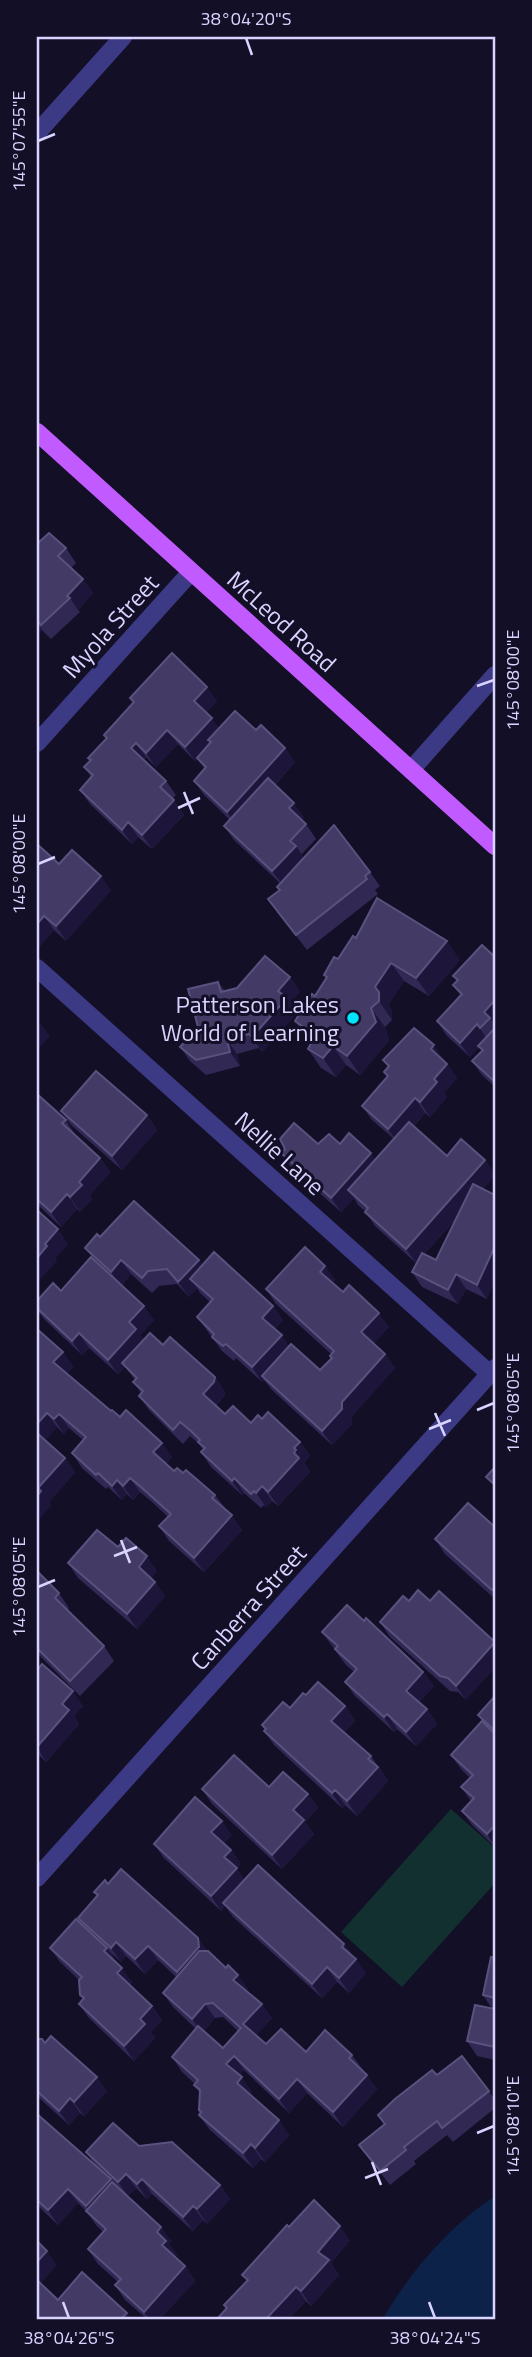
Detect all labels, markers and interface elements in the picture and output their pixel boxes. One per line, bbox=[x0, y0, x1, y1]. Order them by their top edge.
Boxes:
text: 38°04'20"S bbox=[201, 5, 291, 32]
text: 145°07'55"E bbox=[5, 90, 32, 192]
street label: McLeod Road bbox=[219, 562, 345, 680]
street label: Myola Street bbox=[53, 566, 167, 686]
text: 145°08'00"E bbox=[499, 629, 526, 731]
text: 145°08'00"E bbox=[5, 813, 32, 915]
place label: Patterson Lakes World of Learning bbox=[161, 986, 339, 1050]
marker: Patterson Lakes World of Learning bbox=[345, 1010, 361, 1026]
street label: Nellie Lane bbox=[227, 1103, 333, 1203]
text: 145°08'05"E bbox=[499, 1352, 526, 1454]
text: 145°08'05"E bbox=[5, 1536, 32, 1638]
street label: Canberra Street bbox=[182, 1536, 315, 1678]
text: 145°08'10"E bbox=[499, 2075, 526, 2177]
text: 38°04'26"S bbox=[24, 2324, 114, 2351]
text: 38°04'24"S bbox=[390, 2324, 480, 2351]

